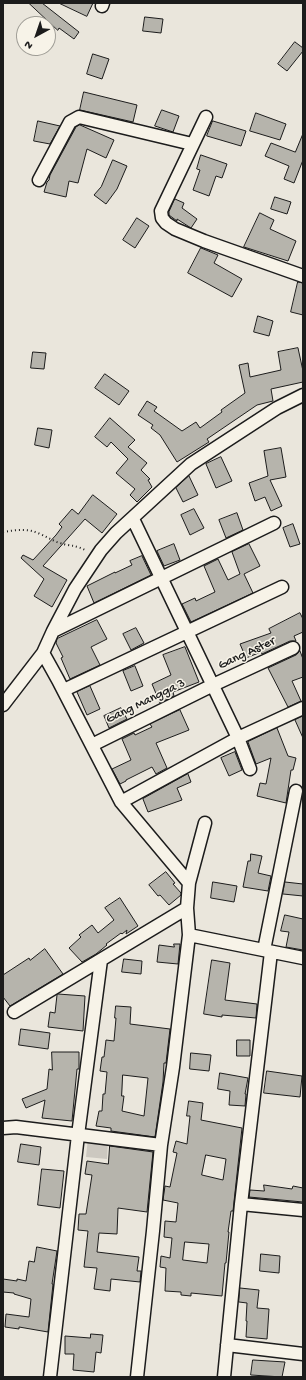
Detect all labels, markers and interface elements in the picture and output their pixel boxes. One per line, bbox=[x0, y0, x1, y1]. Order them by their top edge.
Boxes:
north arrow bbox=[16, 16, 56, 56]
text: N bbox=[22, 38, 36, 51]
street label: Gang Aster bbox=[216, 634, 278, 674]
street label: Gang Mangga 3 bbox=[104, 676, 188, 728]

